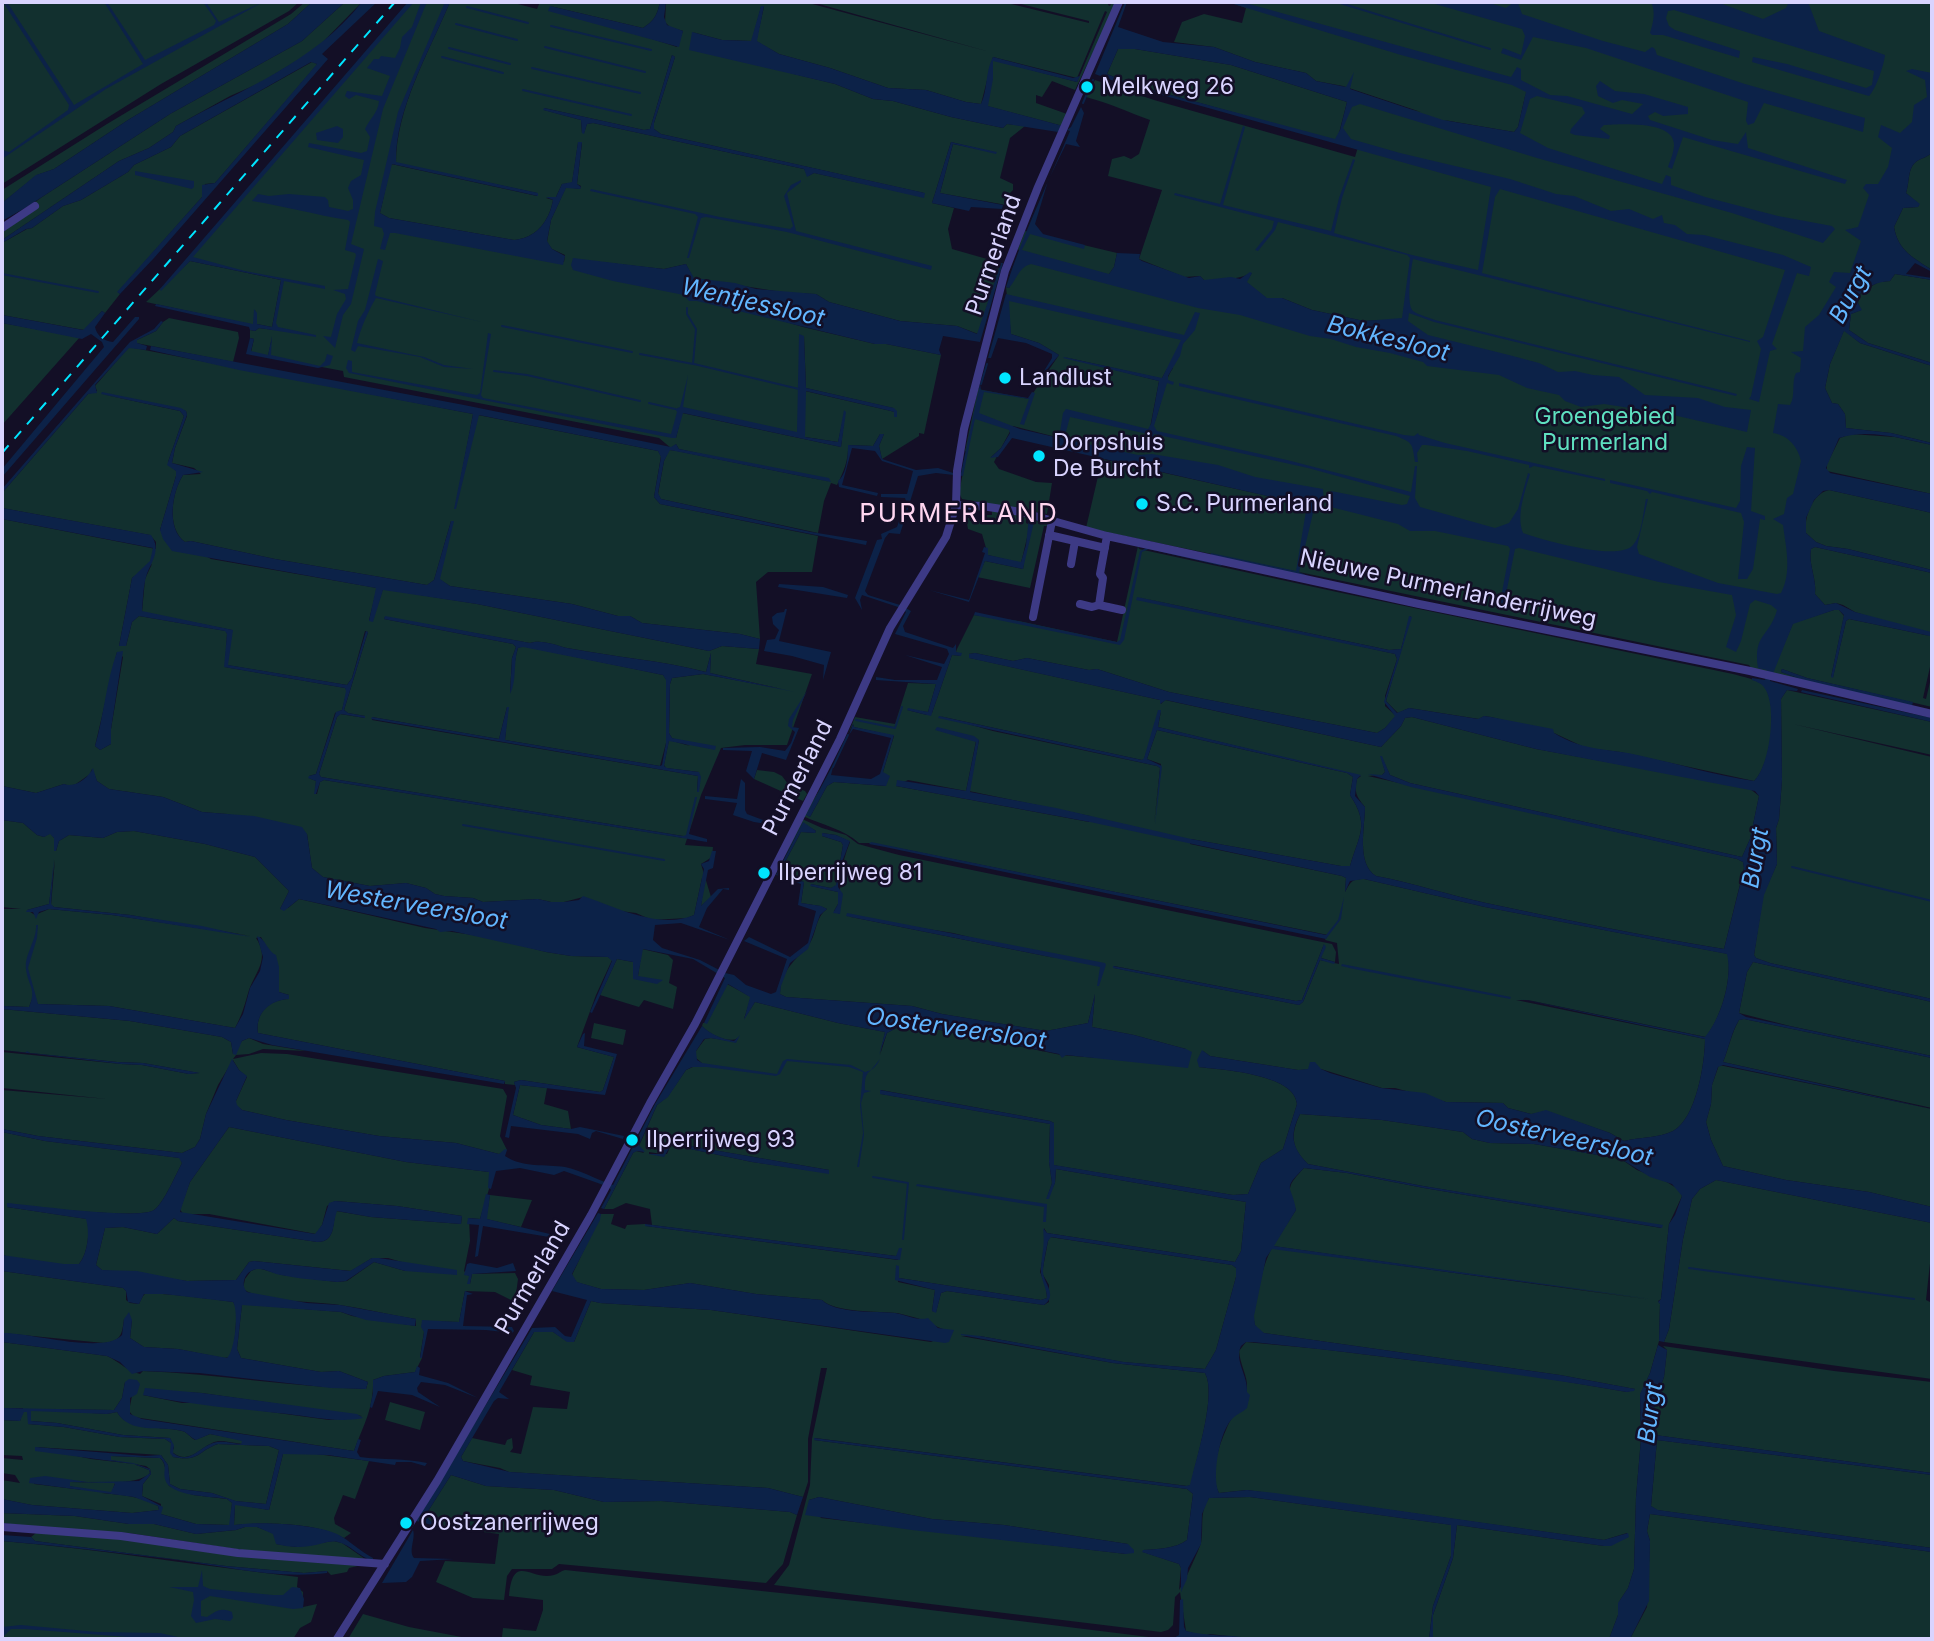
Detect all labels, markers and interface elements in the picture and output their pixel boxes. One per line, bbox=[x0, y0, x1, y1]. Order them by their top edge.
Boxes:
place label: Melkweg 26 bbox=[1101, 73, 1234, 101]
marker: Melkweg 26 bbox=[1079, 79, 1095, 95]
street label: Purmerland bbox=[960, 191, 1028, 319]
water label: Burgt bbox=[1824, 261, 1878, 329]
water label: Wentjessloot bbox=[679, 273, 827, 333]
water label: Bokkesloot bbox=[1324, 310, 1452, 368]
place label: Landlust bbox=[1019, 364, 1111, 392]
marker: Landlust bbox=[997, 370, 1013, 386]
park label: Groengebied Purmerland bbox=[1535, 403, 1675, 457]
place label: Dorpshuis De Burcht bbox=[1053, 429, 1164, 483]
marker: Dorpshuis De Burcht bbox=[1031, 448, 1047, 464]
place label: S.C. Purmerland bbox=[1156, 490, 1332, 518]
marker: S.C. Purmerland bbox=[1134, 496, 1150, 512]
district label: PURMERLAND bbox=[860, 498, 1058, 530]
street label: Nieuwe Purmerlanderrijweg bbox=[1297, 544, 1599, 634]
street label: Purmerland bbox=[757, 716, 839, 840]
water label: Burgt bbox=[1737, 825, 1775, 891]
place label: Ilperrijweg 81 bbox=[778, 859, 922, 887]
marker: Ilperrijweg 81 bbox=[756, 865, 772, 881]
water label: Westerveersloot bbox=[323, 876, 509, 936]
water label: Oosterveersloot bbox=[864, 1002, 1048, 1056]
water label: Oosterveersloot bbox=[1473, 1104, 1655, 1172]
place label: Ilperrijweg 93 bbox=[646, 1126, 795, 1154]
marker: Ilperrijweg 93 bbox=[624, 1132, 640, 1148]
street label: Purmerland bbox=[490, 1217, 576, 1339]
water label: Burgt bbox=[1632, 1381, 1670, 1445]
place label: Oostzanerrijweg bbox=[420, 1509, 599, 1537]
marker: Oostzanerrijweg bbox=[398, 1515, 414, 1531]

